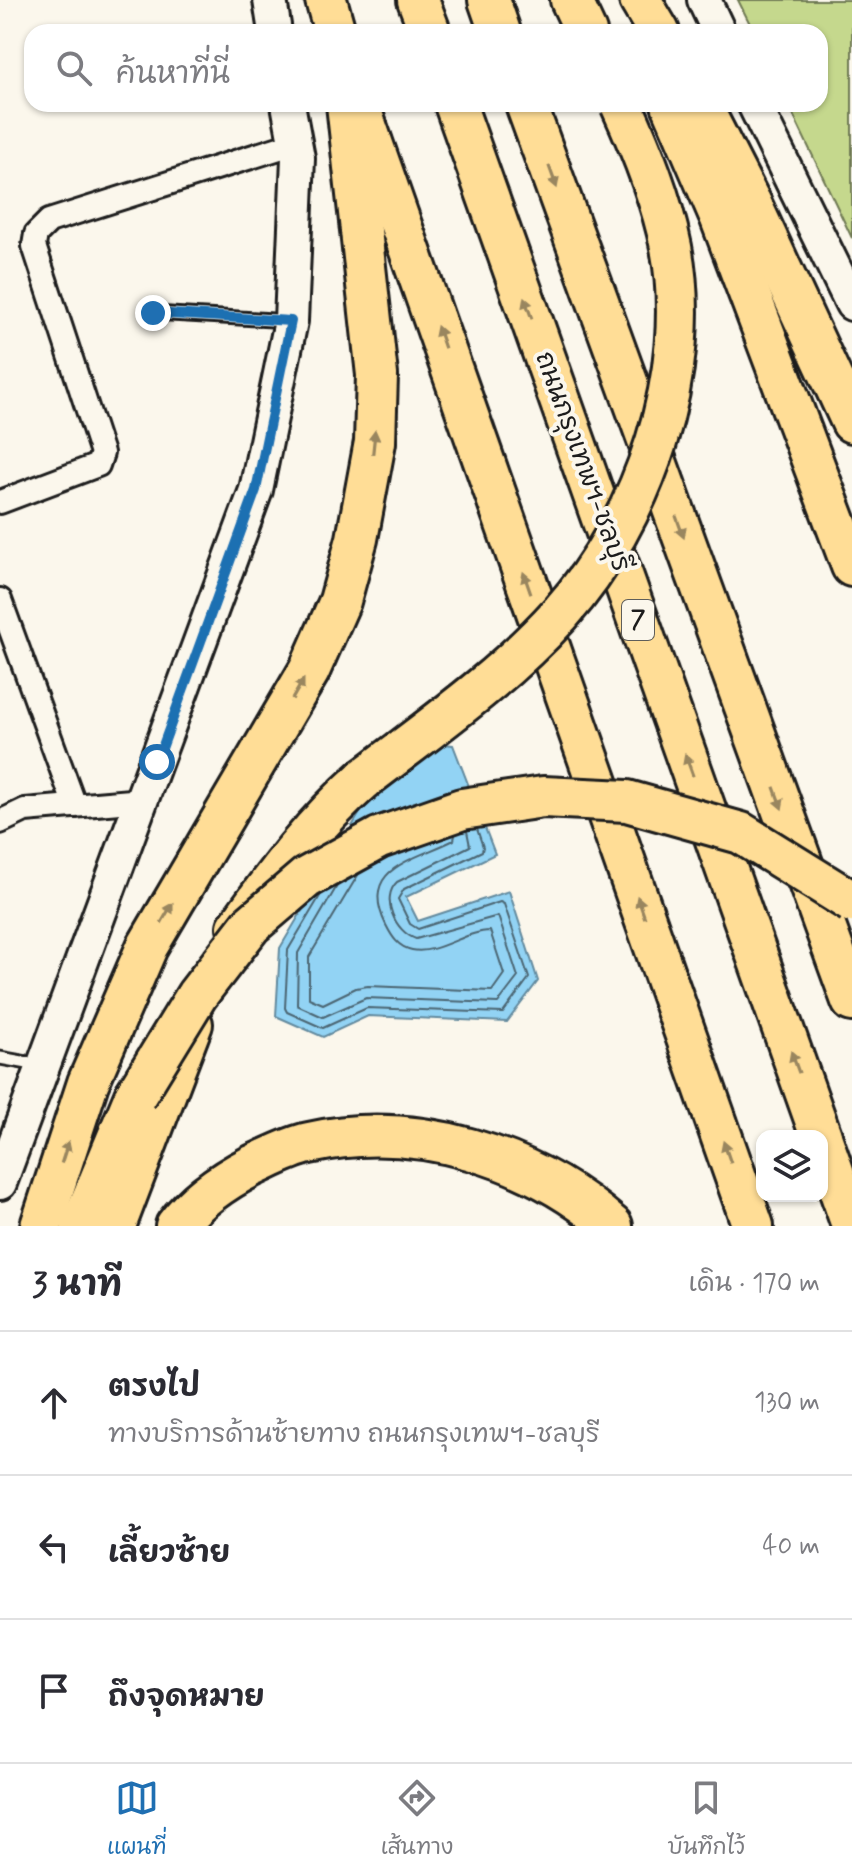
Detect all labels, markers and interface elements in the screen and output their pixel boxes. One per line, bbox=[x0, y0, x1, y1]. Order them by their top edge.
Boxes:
search box bbox=[24, 24, 828, 112]
icon: search bbox=[52, 46, 96, 90]
text: ค้นหาที่นี่ bbox=[116, 55, 230, 94]
one-way arrow bbox=[547, 165, 560, 189]
route end bbox=[135, 295, 171, 331]
one-way arrow bbox=[521, 296, 533, 320]
one-way arrow bbox=[434, 325, 446, 349]
street label: ถนนกรุงเทพฯ-ชลบุรี bbox=[526, 347, 638, 577]
one-way arrow bbox=[367, 429, 380, 454]
one-way arrow bbox=[674, 515, 687, 539]
one-way arrow bbox=[520, 570, 532, 594]
road number: 7 bbox=[622, 600, 654, 640]
one-way arrow bbox=[291, 678, 305, 700]
route start bbox=[139, 744, 175, 780]
one-way arrow bbox=[682, 752, 695, 776]
one-way arrow bbox=[772, 786, 785, 810]
one-way arrow bbox=[634, 895, 646, 919]
one-way arrow bbox=[160, 902, 174, 924]
one-way arrow bbox=[788, 1050, 800, 1074]
map controls bbox=[756, 1130, 828, 1202]
button: layers bbox=[756, 1130, 828, 1202]
one-way arrow bbox=[60, 1140, 72, 1164]
one-way arrow bbox=[720, 1140, 733, 1164]
text: 3 นาที bbox=[32, 1263, 122, 1308]
text: เดิน · 170 m bbox=[688, 1267, 820, 1301]
text: ตรงไป bbox=[108, 1368, 200, 1407]
icon: ahead bbox=[32, 1381, 76, 1425]
text: 130 m bbox=[754, 1386, 820, 1420]
text: ทางบริการด้านซ้ายทาง ถนนกรุงเทพฯ-ชลบุรี bbox=[108, 1418, 600, 1452]
icon: left bbox=[32, 1525, 76, 1569]
text: 40 m bbox=[762, 1530, 820, 1564]
text: เลี้ยวซ้าย bbox=[108, 1534, 230, 1573]
icon: arrive bbox=[32, 1669, 76, 1713]
text: ถึงจุดหมาย bbox=[108, 1678, 265, 1717]
tab: แผนที่ bbox=[107, 1776, 166, 1862]
tab: เส้นทาง bbox=[381, 1776, 453, 1862]
tab: บันทึกไว้ bbox=[668, 1776, 745, 1862]

